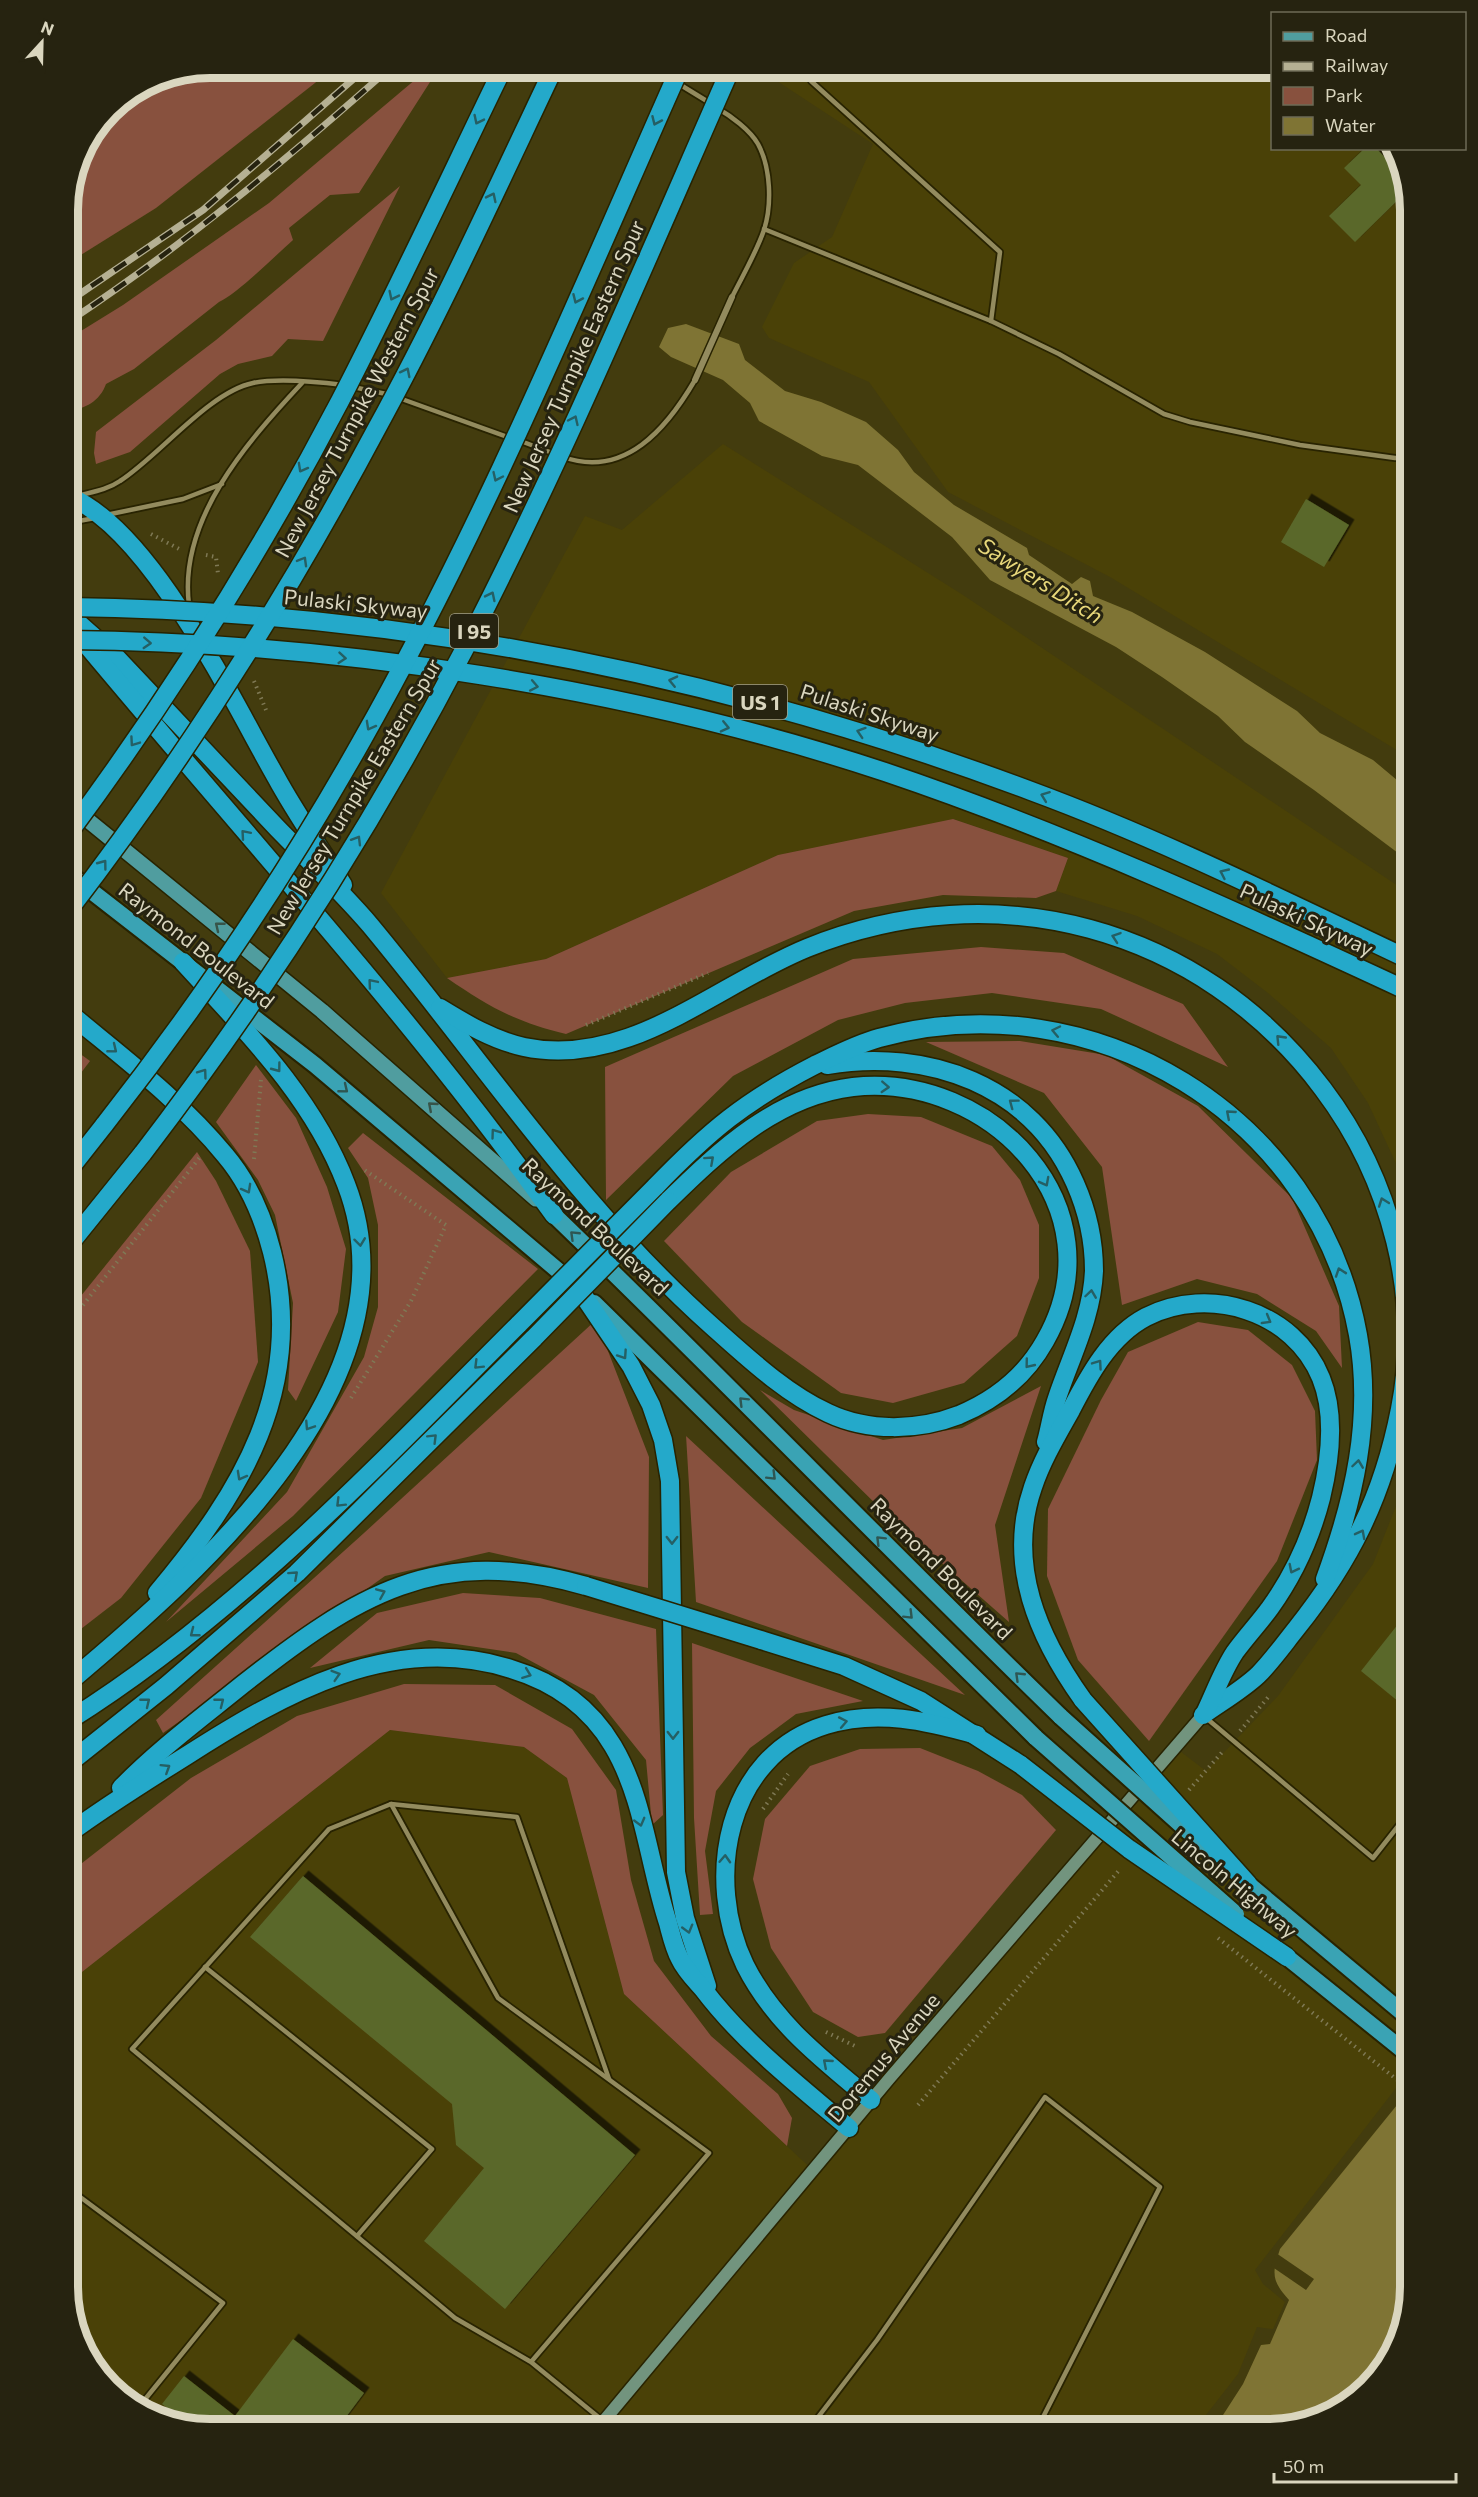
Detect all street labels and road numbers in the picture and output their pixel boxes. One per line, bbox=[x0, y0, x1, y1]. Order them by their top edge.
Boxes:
street label: New Jersey Turnpike Eastern Spur bbox=[497, 216, 649, 516]
street label: New Jersey Turnpike Western Spur bbox=[269, 263, 443, 561]
street label: Pulaski Skyway bbox=[283, 583, 429, 623]
road number: I 95 bbox=[450, 614, 498, 648]
street label: New Jersey Turnpike Eastern Spur bbox=[261, 654, 445, 938]
street label: Pulaski Skyway bbox=[797, 678, 943, 746]
road number: US 1 bbox=[733, 685, 787, 719]
street label: Raymond Boulevard bbox=[114, 877, 280, 1013]
street label: Pulaski Skyway bbox=[1236, 877, 1378, 961]
street label: Raymond Boulevard bbox=[518, 1152, 674, 1300]
street label: Raymond Boulevard bbox=[866, 1492, 1018, 1644]
street label: Lincoln Highway bbox=[1167, 1823, 1303, 1943]
street label: Doremus Avenue bbox=[822, 1987, 944, 2127]

